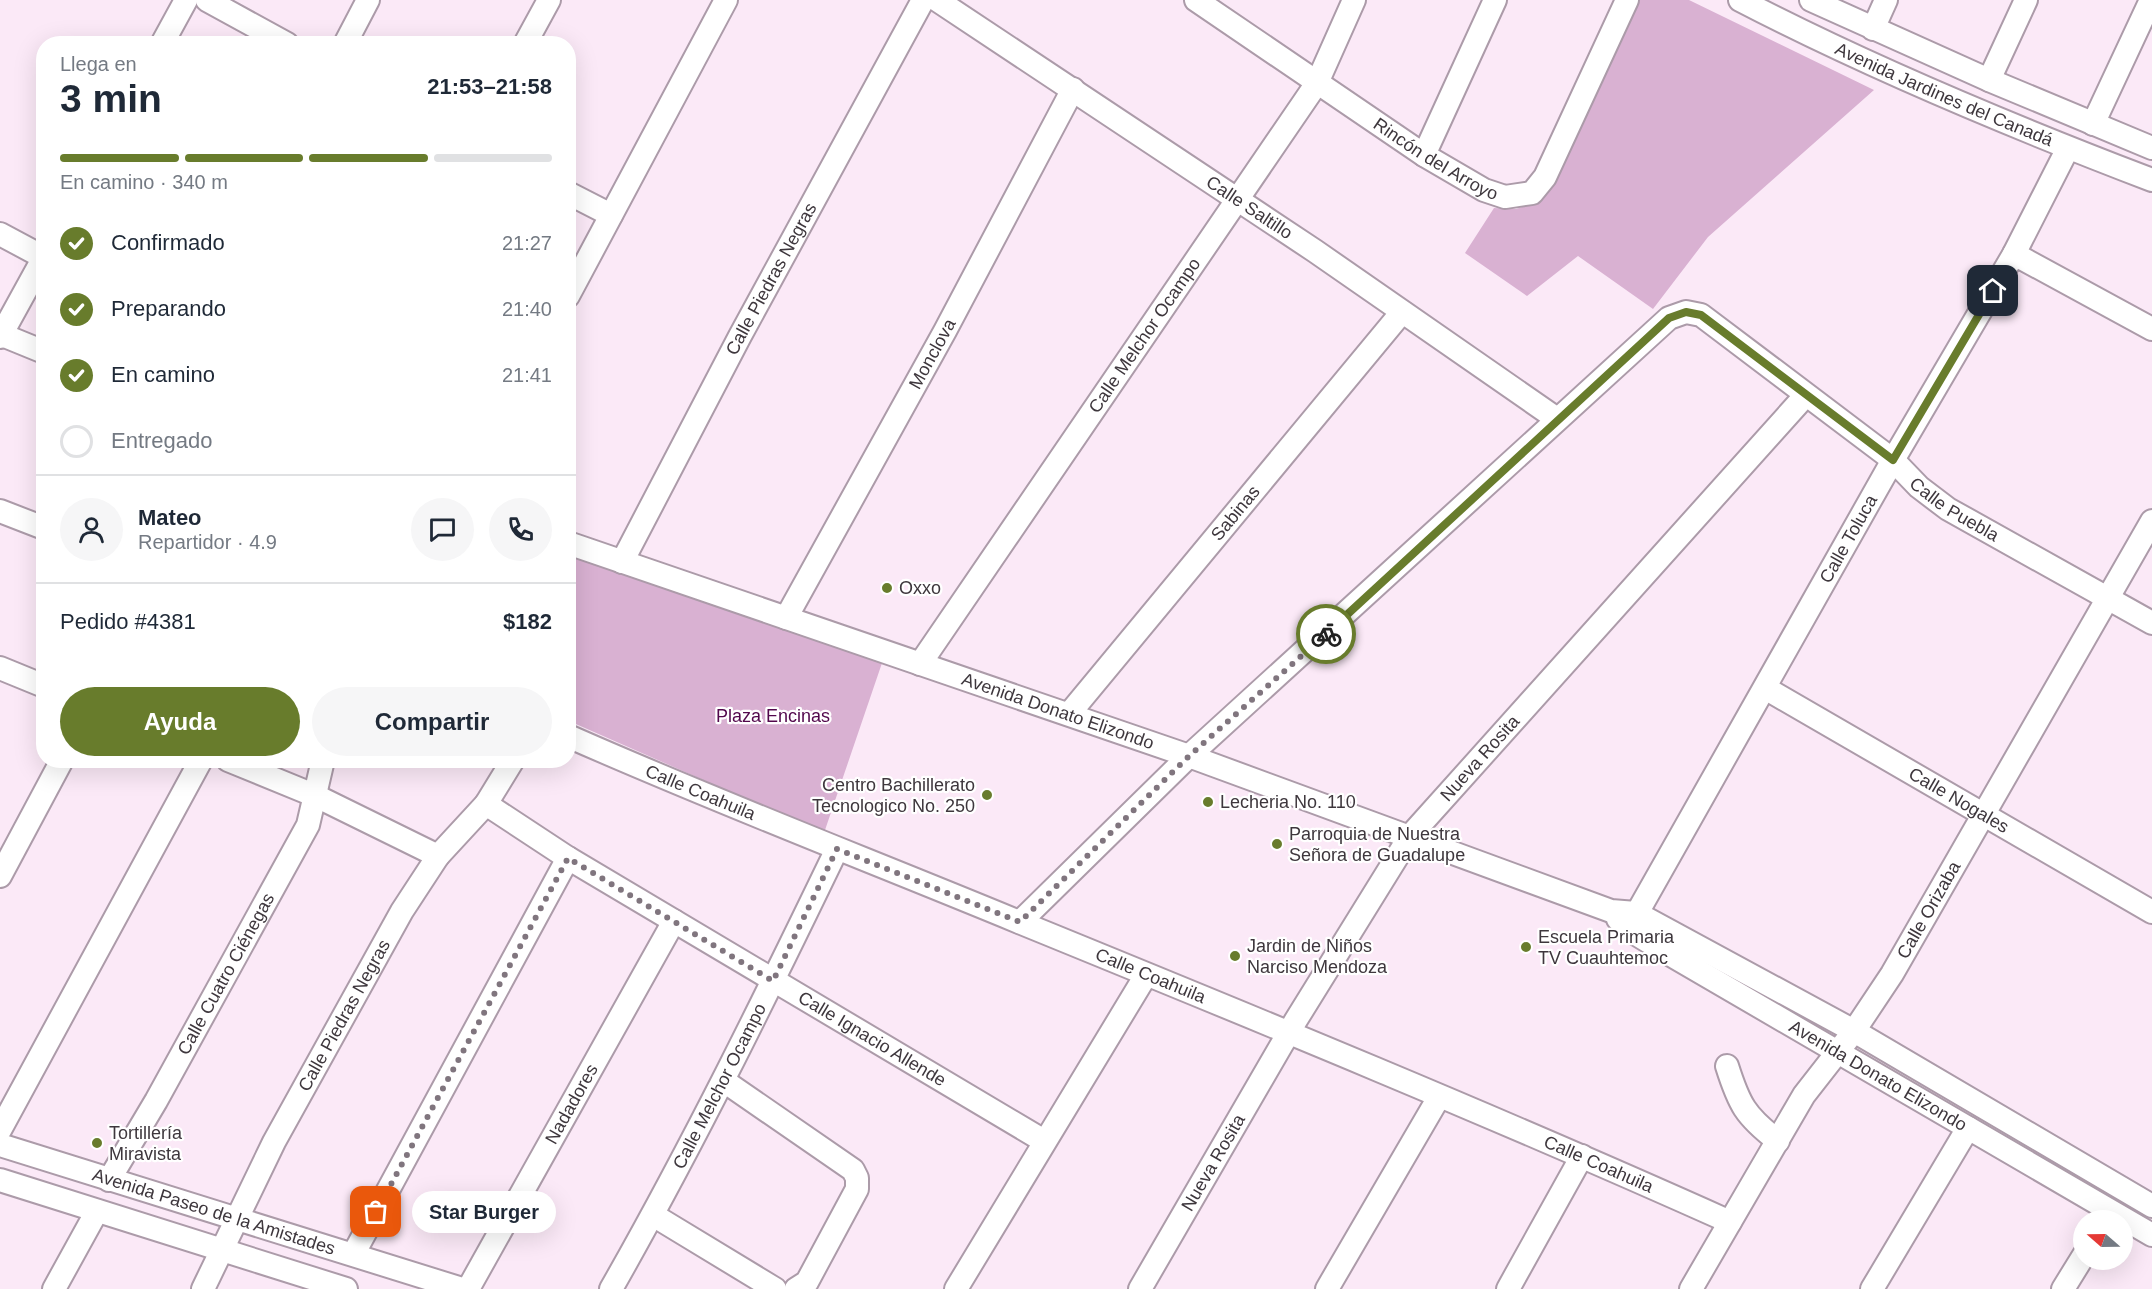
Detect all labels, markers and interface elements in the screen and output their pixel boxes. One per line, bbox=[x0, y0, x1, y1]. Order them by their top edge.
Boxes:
street label: Avenida Jardines del Canadá bbox=[1832, 39, 2057, 151]
text: Llega en bbox=[60, 53, 137, 75]
text: 21:53–21:58 bbox=[427, 74, 552, 99]
text: 3 min bbox=[60, 77, 162, 120]
street label: Rincón del Arroyo bbox=[1370, 114, 1500, 204]
text: En camino · 340 m bbox=[60, 171, 228, 193]
street label: Calle Saltillo bbox=[1203, 172, 1296, 243]
street label: Calle Piedras Negras bbox=[722, 199, 821, 358]
icon: check bbox=[60, 227, 93, 260]
text: Confirmado bbox=[111, 230, 225, 255]
text: 21:27 bbox=[502, 232, 552, 254]
street label: Calle Melchor Ocampo bbox=[1085, 254, 1204, 417]
pin bbox=[1967, 265, 2018, 316]
icon: home bbox=[1976, 274, 2009, 307]
icon: check bbox=[60, 293, 93, 326]
text: Preparando bbox=[111, 296, 226, 321]
text: 21:40 bbox=[502, 298, 552, 320]
street label: Monclova bbox=[905, 314, 960, 392]
icon: check bbox=[60, 359, 93, 392]
text: En camino bbox=[111, 362, 215, 387]
text: 21:41 bbox=[502, 364, 552, 386]
text: Entregado bbox=[111, 428, 213, 453]
street label: Calle Puebla bbox=[1905, 473, 2003, 546]
street label: Sabinas bbox=[1207, 482, 1264, 544]
street label: Calle Toluca bbox=[1816, 491, 1882, 586]
button: person bbox=[60, 498, 123, 561]
button: chat bbox=[411, 498, 474, 561]
button: phone bbox=[489, 498, 552, 561]
text: Mateo bbox=[138, 505, 202, 530]
text: Repartidor · 4.9 bbox=[138, 531, 277, 553]
place label: Oxxo bbox=[899, 578, 941, 598]
marker: Oxxo bbox=[880, 581, 894, 595]
courier bbox=[1296, 604, 1356, 664]
text: Pedido #4381 bbox=[60, 609, 196, 634]
text: $182 bbox=[503, 609, 552, 634]
icon: bike bbox=[1310, 618, 1343, 651]
street label: Avenida Donato Elizondo bbox=[959, 669, 1157, 753]
button: Ayuda bbox=[60, 687, 300, 756]
button: Compartir bbox=[312, 687, 552, 756]
park label: Plaza Encinas bbox=[716, 706, 830, 726]
street label: Nueva Rosita bbox=[1436, 711, 1524, 805]
street label: Calle Coahuila bbox=[643, 761, 759, 824]
street label: Calle Nogales bbox=[1905, 763, 2012, 837]
place label: Centro Bachillerato Tecnologico No. 250 bbox=[812, 775, 975, 816]
marker: Centro Bachillerato Tecnologico No. 250 bbox=[980, 788, 994, 802]
place label: Lecheria No. 110 bbox=[1220, 792, 1356, 812]
marker: Lecheria No. 110 bbox=[1201, 795, 1215, 809]
place label: Parroquia de Nuestra Señora de Guadalupe bbox=[1289, 824, 1465, 865]
marker: Parroquia de Nuestra Señora de Guadalupe bbox=[1270, 837, 1284, 851]
street label: Calle Orizaba bbox=[1893, 857, 1965, 962]
street label: Calle Cuatro Ciénegas bbox=[174, 890, 278, 1058]
place label: Escuela Primaria TV Cuauhtemoc bbox=[1538, 927, 1675, 968]
street label: Calle Piedras Negras bbox=[294, 936, 394, 1095]
place label: Jardin de Niños Narciso Mendoza bbox=[1247, 936, 1388, 977]
marker: Escuela Primaria TV Cuauhtemoc bbox=[1519, 940, 1533, 954]
street label: Calle Coahuila bbox=[1093, 944, 1209, 1008]
marker: Jardin de Niños Narciso Mendoza bbox=[1228, 949, 1242, 963]
street label: Calle Ignacio Allende bbox=[795, 987, 950, 1090]
street label: Calle Melchor Ocampo bbox=[669, 1000, 770, 1172]
street label: Avenida Donato Elizondo bbox=[1786, 1016, 1970, 1135]
street label: Nadadores bbox=[541, 1061, 602, 1147]
street label: Nueva Rosita bbox=[1177, 1110, 1250, 1214]
place label: Tortillería Miravista bbox=[109, 1123, 183, 1164]
street label: Calle Coahuila bbox=[1541, 1132, 1657, 1197]
marker: Tortillería Miravista bbox=[90, 1136, 104, 1150]
street label: Avenida Paseo de la Amistades bbox=[90, 1164, 338, 1259]
pin bbox=[350, 1186, 401, 1237]
callout: Star Burger bbox=[412, 1191, 556, 1233]
icon: bag bbox=[359, 1195, 392, 1228]
text: Star Burger bbox=[429, 1201, 539, 1223]
north arrow bbox=[2073, 1210, 2133, 1270]
map controls bbox=[2073, 1210, 2133, 1270]

